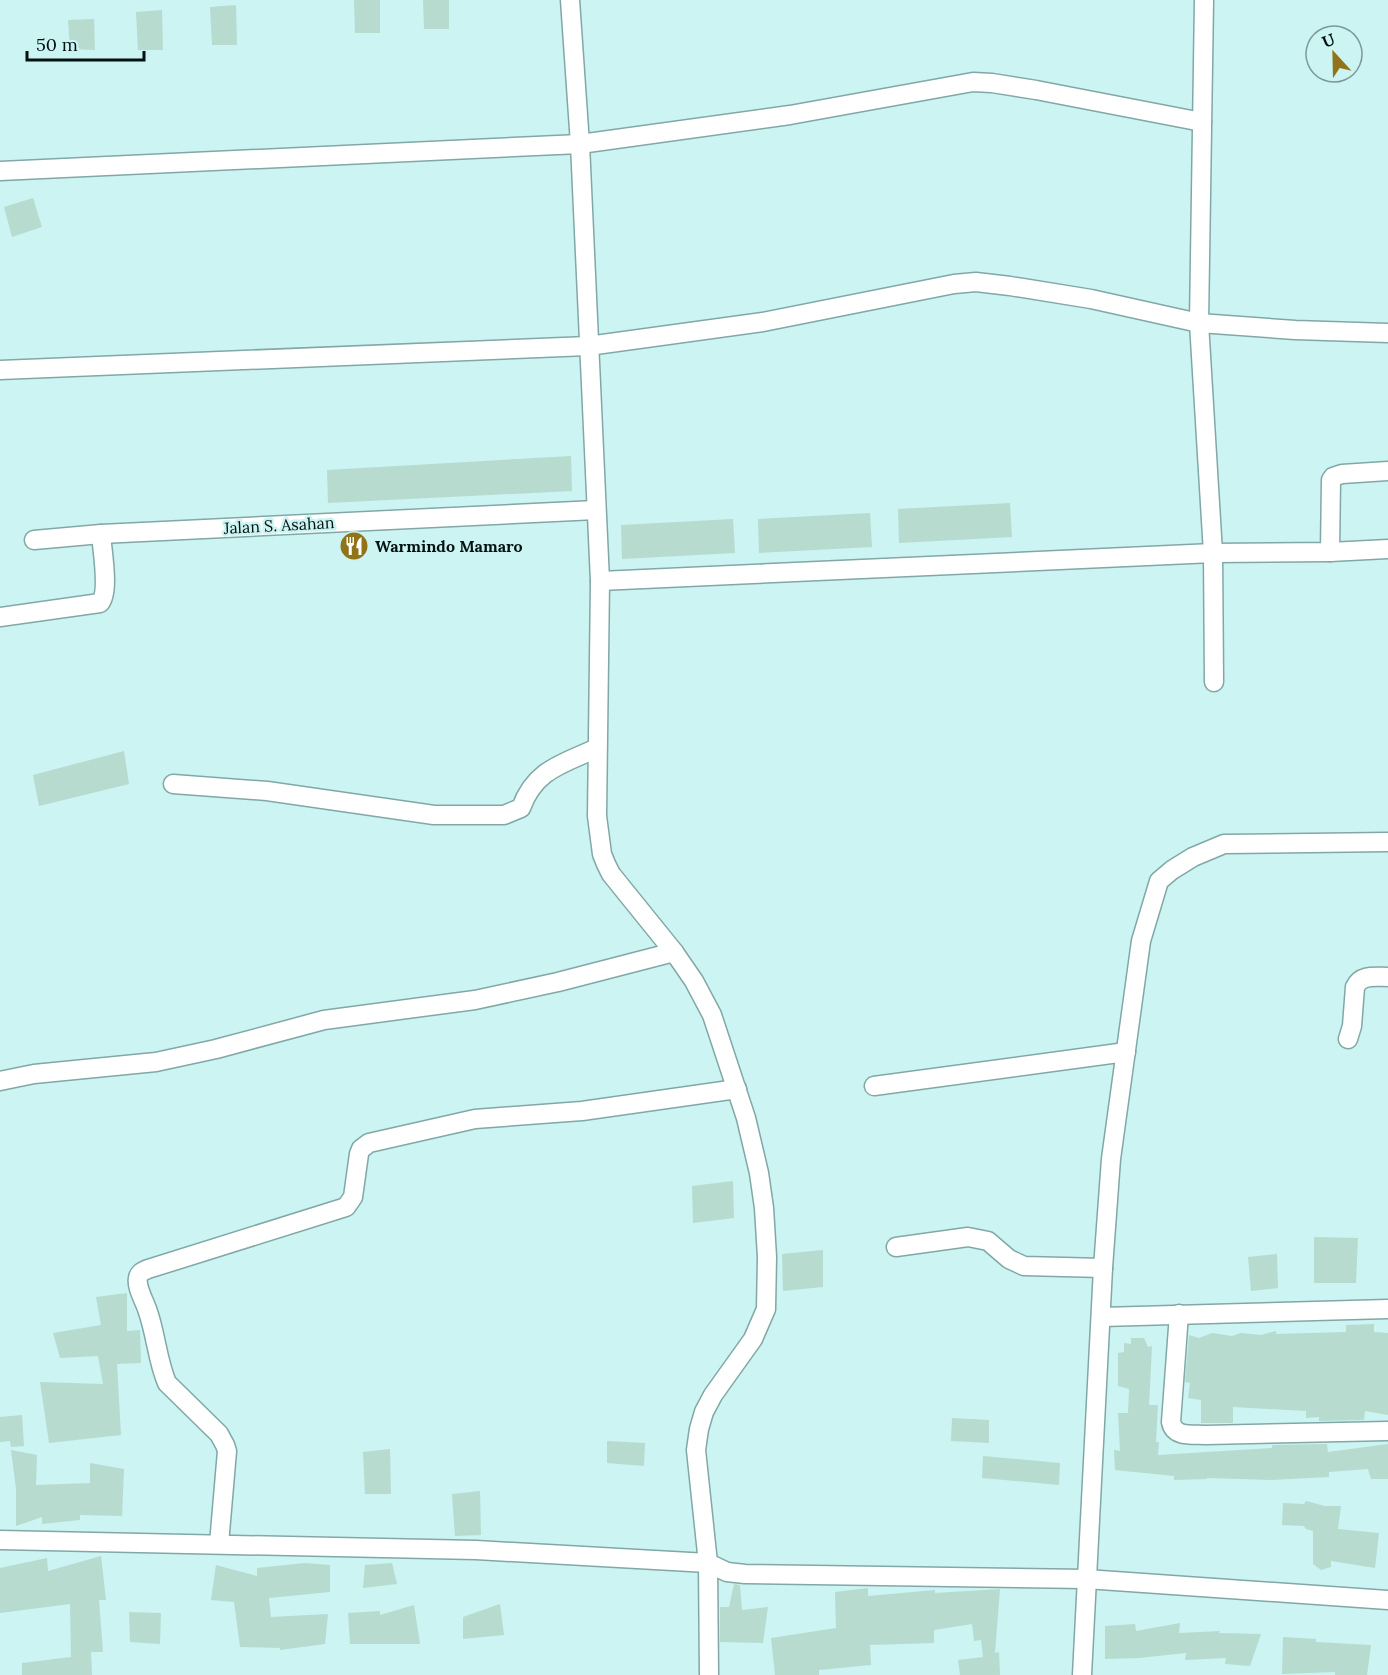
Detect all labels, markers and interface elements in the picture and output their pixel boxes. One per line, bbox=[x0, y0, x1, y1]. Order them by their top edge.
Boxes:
scale bar bbox=[27, 24, 144, 62]
north arrow bbox=[1304, 24, 1364, 84]
text: U bbox=[1319, 29, 1338, 52]
text: 50 m bbox=[36, 33, 78, 56]
street label: Jalan S. Asahan bbox=[222, 512, 335, 538]
restaurant icon: Warmindo Mamaro bbox=[338, 530, 370, 562]
place label: Warmindo Mamaro bbox=[375, 536, 523, 556]

